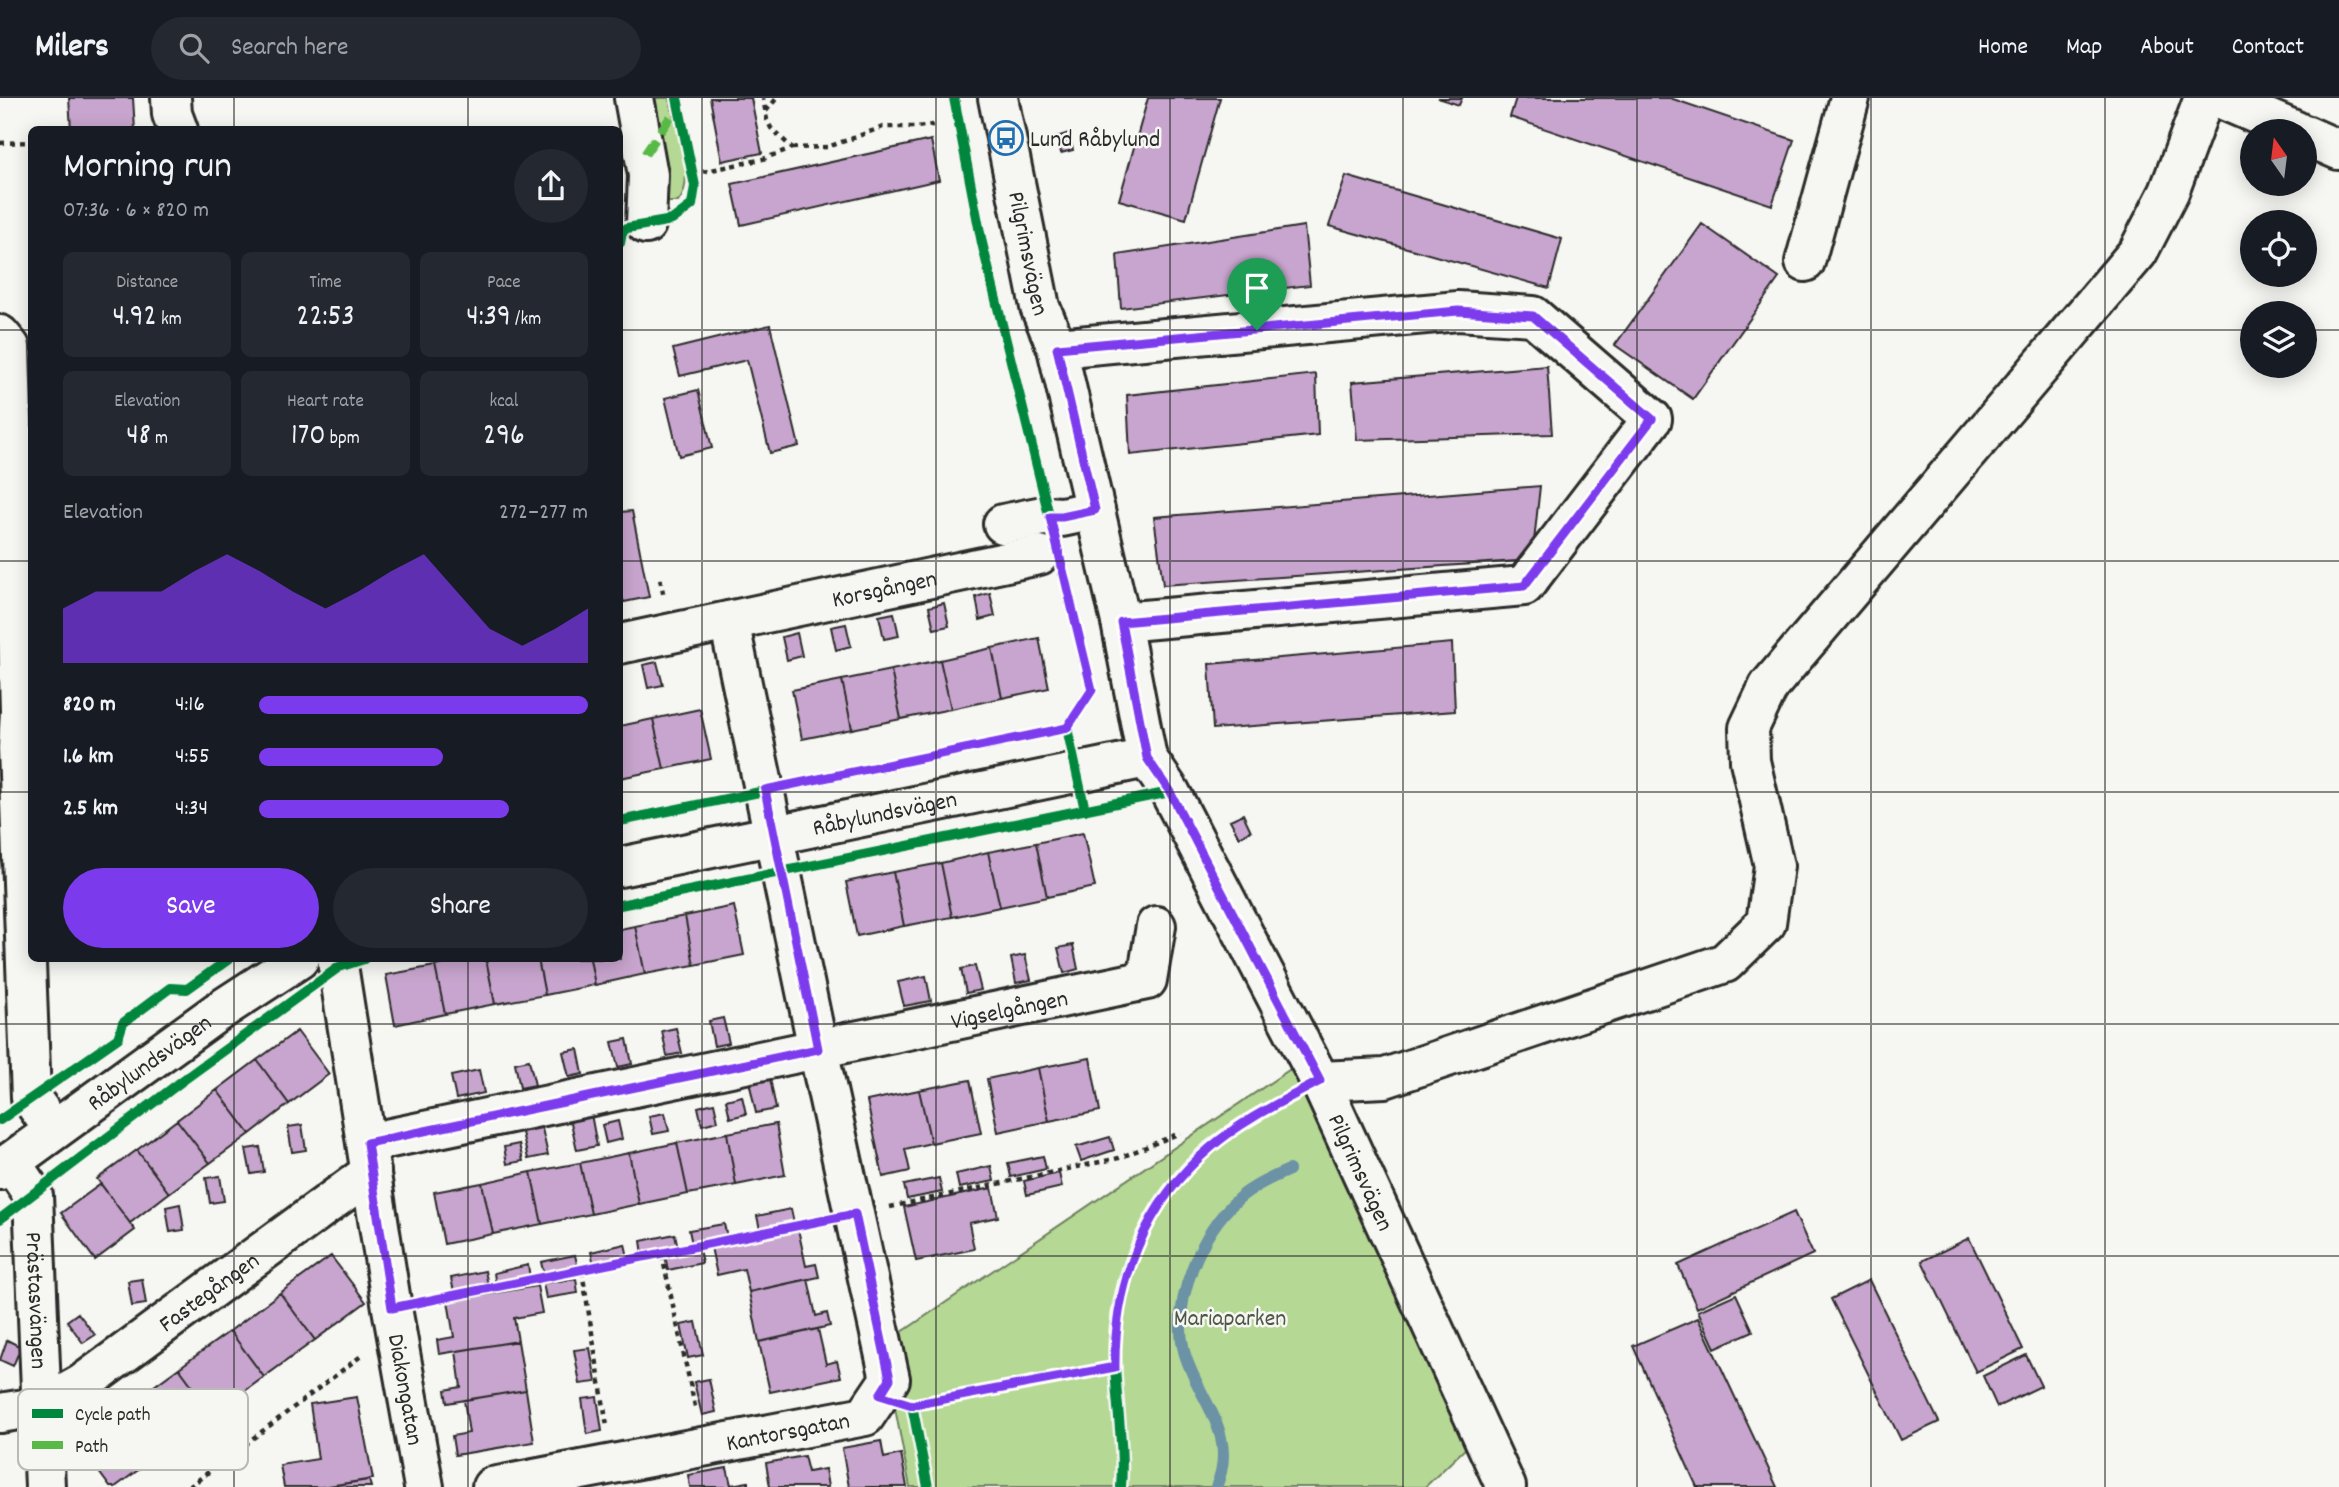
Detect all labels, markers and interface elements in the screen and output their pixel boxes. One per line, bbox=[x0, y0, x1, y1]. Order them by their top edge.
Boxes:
search box bbox=[151, 17, 641, 80]
text: Milers bbox=[35, 25, 109, 72]
icon: search bbox=[175, 29, 213, 67]
text: Search here bbox=[231, 30, 348, 67]
text: Home bbox=[1978, 31, 2028, 65]
text: Map bbox=[2066, 31, 2102, 65]
text: About bbox=[2140, 31, 2194, 65]
text: Contact bbox=[2232, 31, 2304, 65]
bus stop icon: Lund Råbylund bbox=[987, 119, 1025, 157]
north arrow bbox=[2240, 119, 2317, 196]
map controls bbox=[2240, 119, 2317, 378]
place label: Lund Råbylund bbox=[1030, 124, 1160, 158]
text: Morning run bbox=[63, 141, 232, 196]
button: share bbox=[514, 149, 588, 223]
street label: Pilgrimsvägen bbox=[997, 189, 1056, 322]
text: 07:36 · 6 × 820 m bbox=[63, 195, 209, 228]
button: locate bbox=[2240, 210, 2317, 287]
pin bbox=[1227, 258, 1287, 330]
icon: arrive bbox=[1238, 269, 1276, 307]
text: Distance bbox=[116, 270, 178, 297]
text: Time bbox=[309, 270, 342, 297]
text: Pace bbox=[487, 270, 521, 297]
text: 4.92 bbox=[112, 297, 157, 340]
text: 22:53 bbox=[296, 297, 355, 340]
text: 4:39 bbox=[466, 297, 511, 340]
button: layers bbox=[2240, 301, 2317, 378]
text: km bbox=[157, 307, 182, 334]
text: /km bbox=[511, 307, 541, 334]
text: Elevation bbox=[114, 389, 180, 416]
text: Heart rate bbox=[287, 389, 364, 416]
text: kcal bbox=[489, 389, 518, 416]
text: 48 bbox=[126, 416, 151, 459]
text: 170 bbox=[291, 416, 326, 459]
text: 296 bbox=[483, 416, 525, 459]
text: m bbox=[151, 426, 168, 453]
text: bpm bbox=[326, 426, 360, 453]
text: Elevation bbox=[63, 497, 143, 530]
text: 272–277 m bbox=[499, 497, 588, 530]
street label: Korsgången bbox=[829, 563, 940, 619]
text: 820 m bbox=[63, 689, 116, 722]
text: 4:16 bbox=[175, 689, 205, 722]
text: 1.6 km bbox=[63, 741, 114, 774]
text: 4:55 bbox=[175, 741, 210, 774]
street label: Råbylundsvägen bbox=[810, 784, 960, 847]
text: 2.5 km bbox=[63, 793, 118, 826]
text: 4:34 bbox=[175, 793, 208, 826]
button: Save bbox=[63, 868, 319, 948]
button: Share bbox=[333, 868, 588, 948]
street label: Vigselgången bbox=[948, 983, 1071, 1041]
street label: Råbylundsvägen bbox=[81, 1007, 220, 1121]
street label: Pilgrimsvägen bbox=[1317, 1109, 1401, 1237]
street label: Prästasvängen bbox=[15, 1231, 54, 1370]
street label: Fastegången bbox=[153, 1245, 267, 1342]
park label: Mariaparken bbox=[1174, 1303, 1286, 1337]
street label: Diakongatan bbox=[377, 1331, 430, 1448]
legend bbox=[18, 1389, 248, 1470]
text: Cycle path bbox=[75, 1403, 150, 1430]
street label: Kantorsgatan bbox=[724, 1405, 853, 1462]
text: Path bbox=[75, 1435, 108, 1462]

